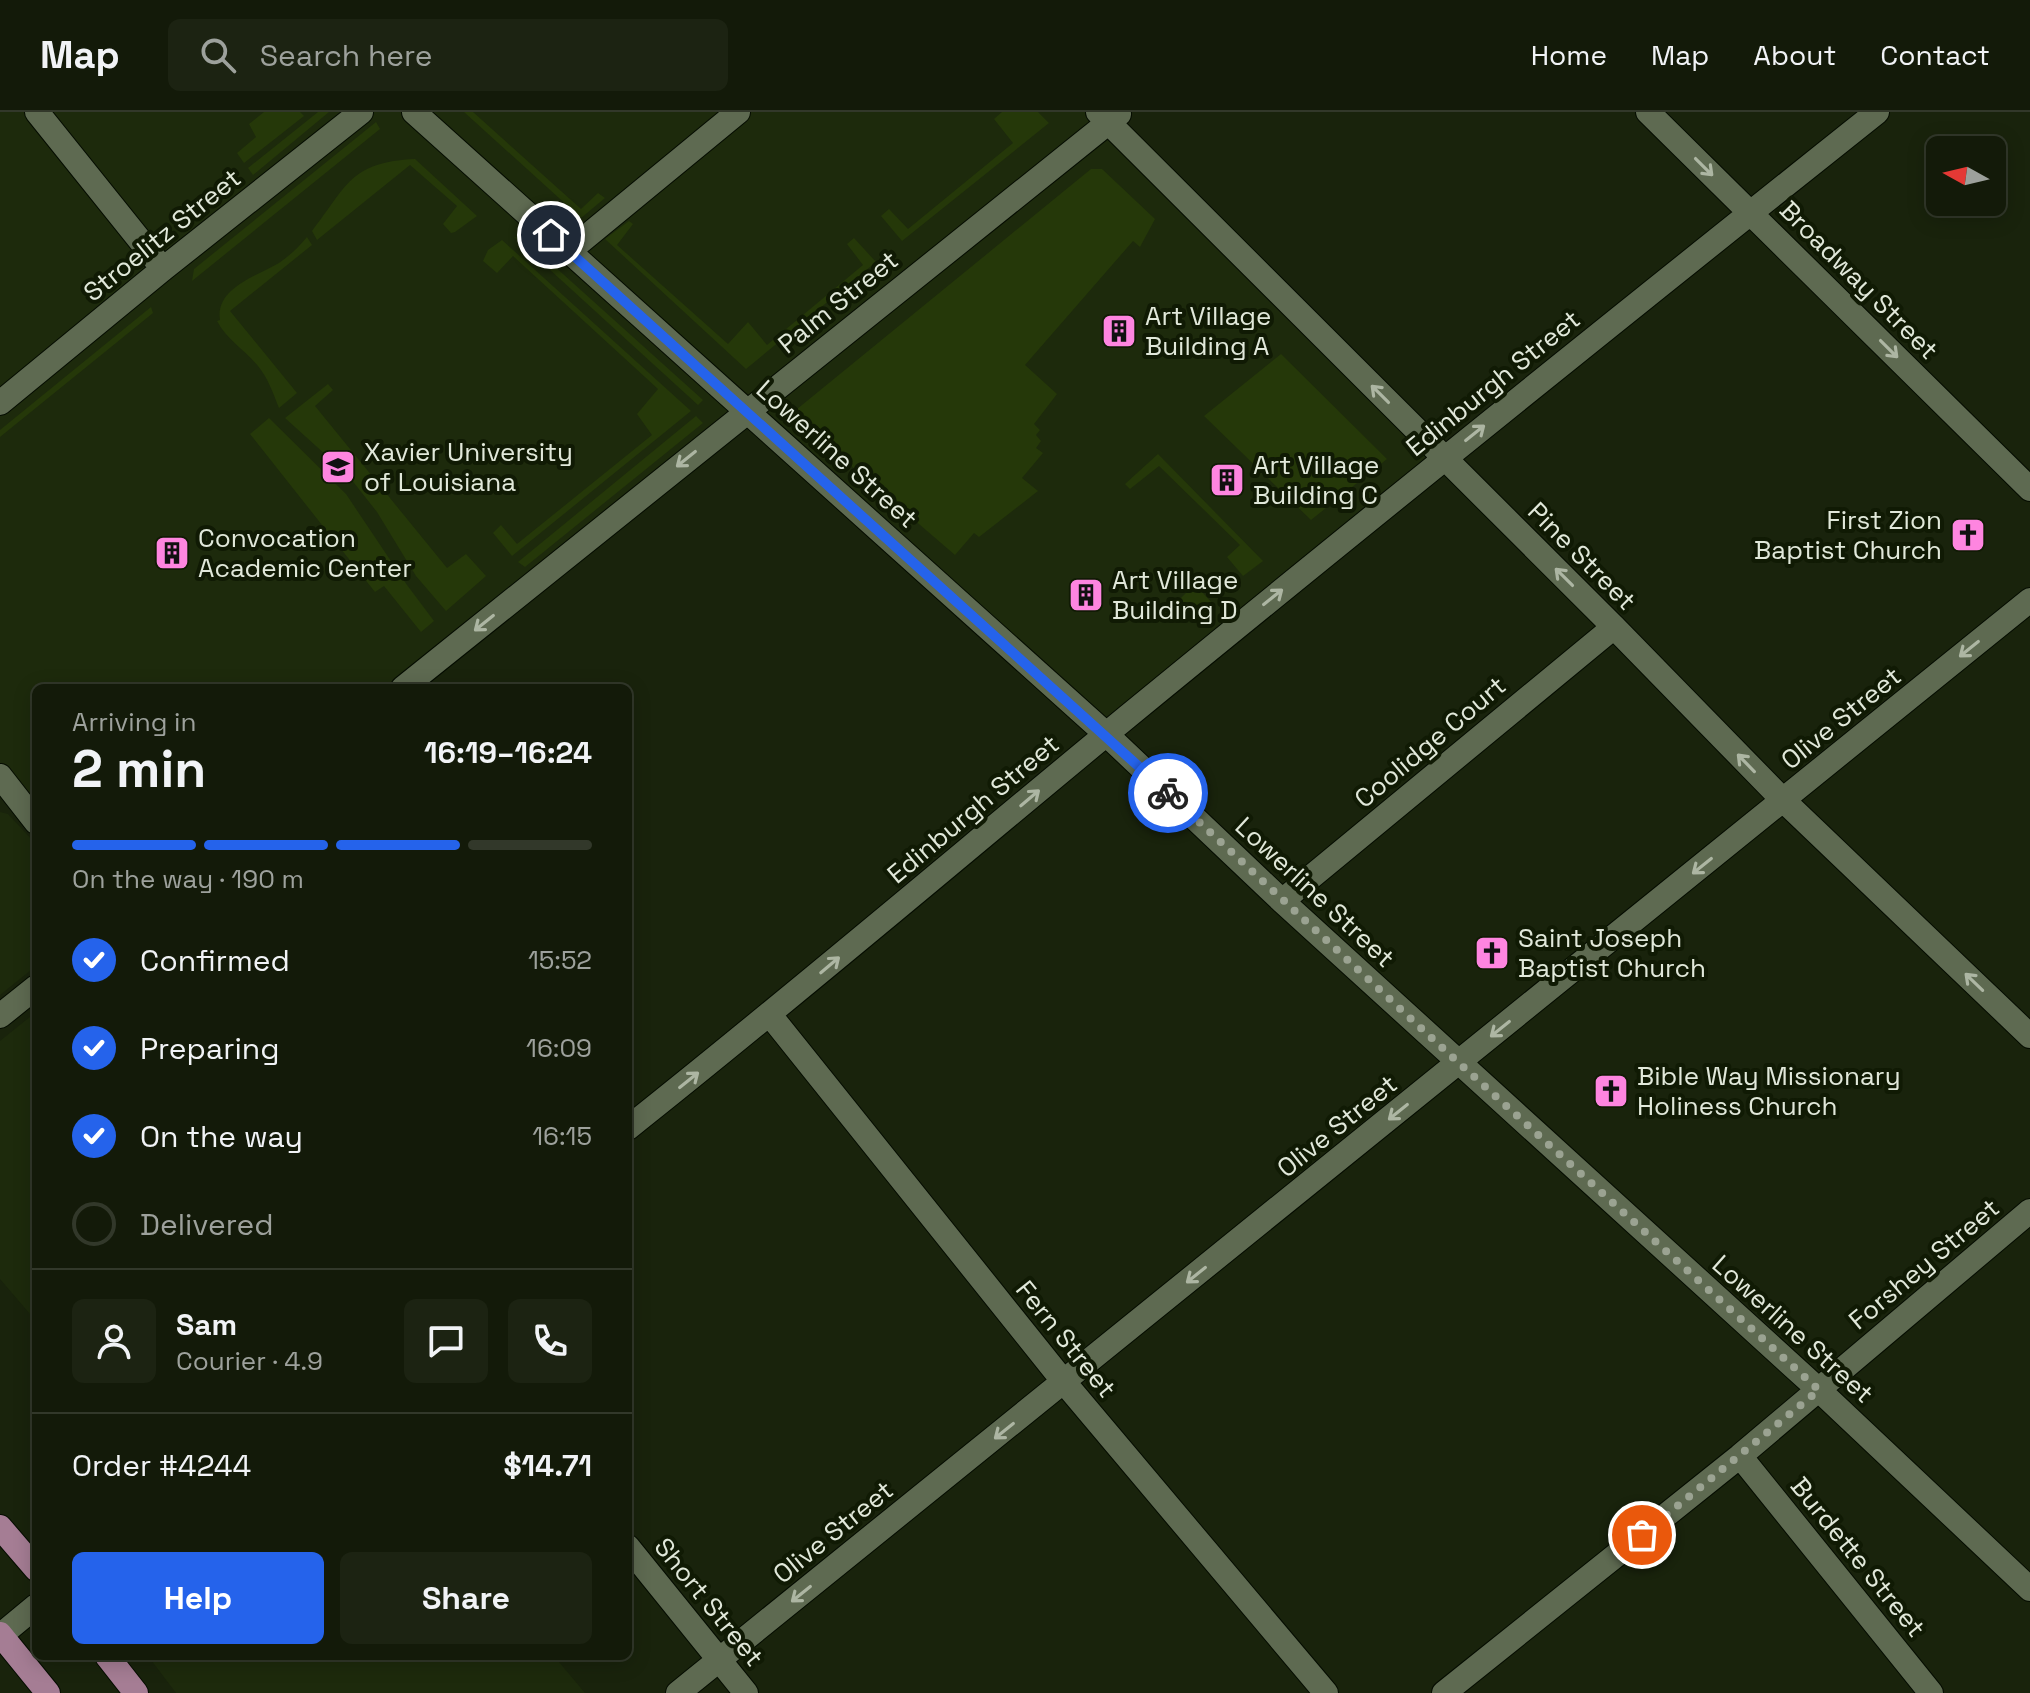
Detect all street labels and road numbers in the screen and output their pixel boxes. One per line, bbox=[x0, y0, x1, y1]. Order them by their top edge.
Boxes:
street label: Stroelitz Street bbox=[76, 161, 248, 309]
street label: Broadway Street bbox=[1772, 193, 1946, 367]
street label: Palm Street bbox=[771, 243, 905, 361]
street label: Edinburgh Street bbox=[1399, 302, 1587, 464]
street label: Lowerline Street bbox=[749, 372, 925, 536]
street label: Pine Street bbox=[1521, 495, 1643, 617]
street label: Olive Street bbox=[1774, 659, 1908, 777]
street label: Coolidge Court bbox=[1347, 669, 1513, 815]
street label: Edinburgh Street bbox=[880, 727, 1066, 891]
street label: Lowerline Street bbox=[1228, 809, 1402, 975]
street label: Olive Street bbox=[1270, 1067, 1404, 1185]
street label: Forshey Street bbox=[1842, 1191, 2006, 1337]
street label: Lowerline Street bbox=[1705, 1247, 1881, 1411]
street label: Fern Street bbox=[1008, 1273, 1124, 1405]
street label: Burdette Street bbox=[1783, 1470, 1933, 1644]
street label: Olive Street bbox=[766, 1473, 900, 1591]
street label: Short Street bbox=[647, 1531, 771, 1673]

